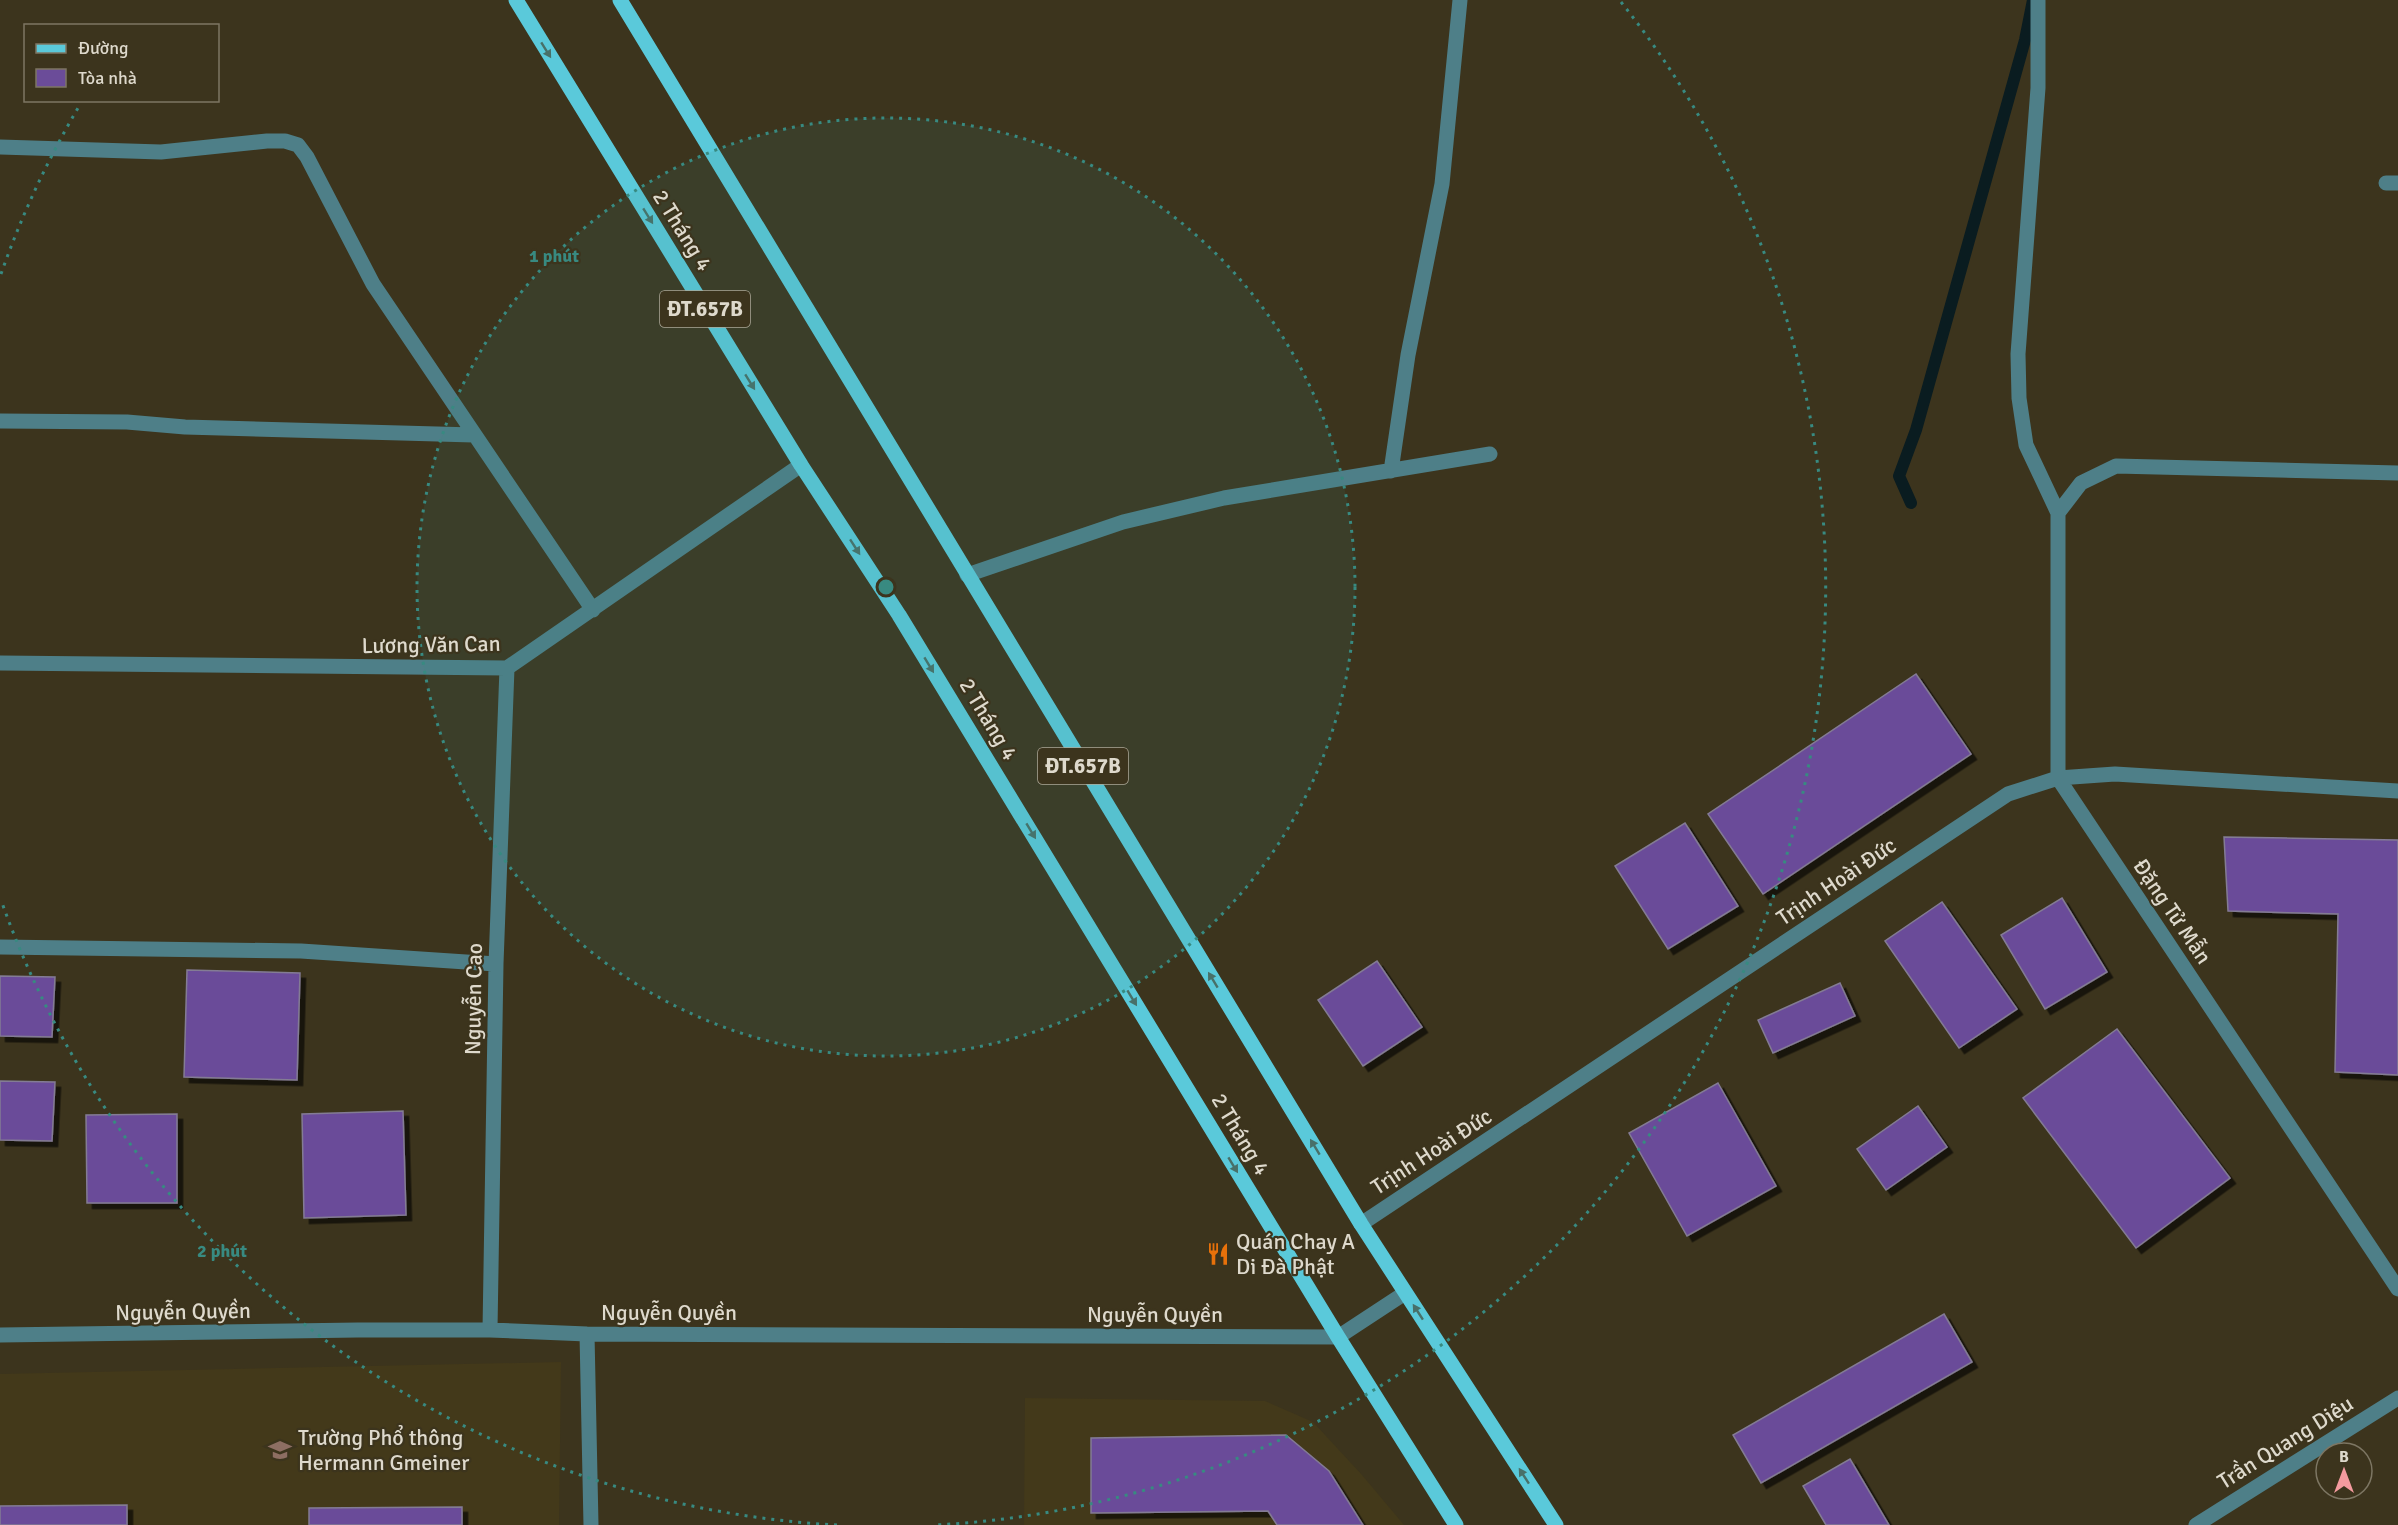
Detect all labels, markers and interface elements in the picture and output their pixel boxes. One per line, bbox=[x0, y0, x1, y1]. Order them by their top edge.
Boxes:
legend bbox=[24, 24, 219, 102]
text: Đường bbox=[78, 37, 129, 59]
one-way arrow bbox=[541, 42, 552, 58]
text: Tòa nhà bbox=[78, 67, 137, 89]
street label: 2 Tháng 4 bbox=[647, 185, 718, 276]
one-way arrow bbox=[643, 208, 654, 224]
text: 1 phút bbox=[529, 245, 579, 267]
road number: ĐT.657B bbox=[660, 291, 750, 327]
one-way arrow bbox=[744, 374, 755, 390]
one-way arrow bbox=[849, 539, 860, 555]
centre of rings bbox=[876, 577, 896, 597]
street label: Lương Văn Can bbox=[361, 630, 501, 659]
one-way arrow bbox=[924, 657, 935, 673]
street label: 2 Tháng 4 bbox=[954, 673, 1024, 765]
road number: ĐT.657B bbox=[1038, 748, 1128, 784]
one-way arrow bbox=[1025, 823, 1036, 839]
street label: Trịnh Hoài Đức bbox=[1771, 832, 1901, 931]
street label: Đặng Tử Mẫn bbox=[2128, 854, 2218, 969]
street label: Nguyễn Cao bbox=[459, 943, 488, 1055]
one-way arrow bbox=[1208, 972, 1219, 989]
one-way arrow bbox=[1126, 990, 1137, 1006]
street label: 2 Tháng 4 bbox=[1206, 1088, 1276, 1180]
street label: Trịnh Hoài Đức bbox=[1366, 1102, 1497, 1200]
one-way arrow bbox=[1309, 1139, 1320, 1155]
one-way arrow bbox=[1228, 1157, 1238, 1174]
place label: Quán Chay A Di Đà Phật bbox=[1236, 1228, 1356, 1280]
text: 2 phút bbox=[197, 1240, 247, 1262]
restaurant icon: Quán Chay A Di Đà Phật bbox=[1205, 1241, 1231, 1267]
street label: Nguyễn Quyền bbox=[115, 1297, 251, 1326]
street label: Nguyễn Quyền bbox=[601, 1299, 737, 1326]
street label: Nguyễn Quyền bbox=[1087, 1301, 1223, 1328]
one-way arrow bbox=[1412, 1305, 1424, 1321]
street label: Trần Quang Diệu bbox=[2212, 1390, 2358, 1495]
place label: Trường Phổ thông Hermann Gmeiner bbox=[298, 1424, 469, 1476]
school or university icon: Trường Phổ thông Hermann Gmeiner bbox=[267, 1437, 293, 1463]
north arrow bbox=[2314, 1441, 2374, 1501]
text: B bbox=[2339, 1447, 2349, 1467]
one-way arrow bbox=[1519, 1468, 1530, 1484]

